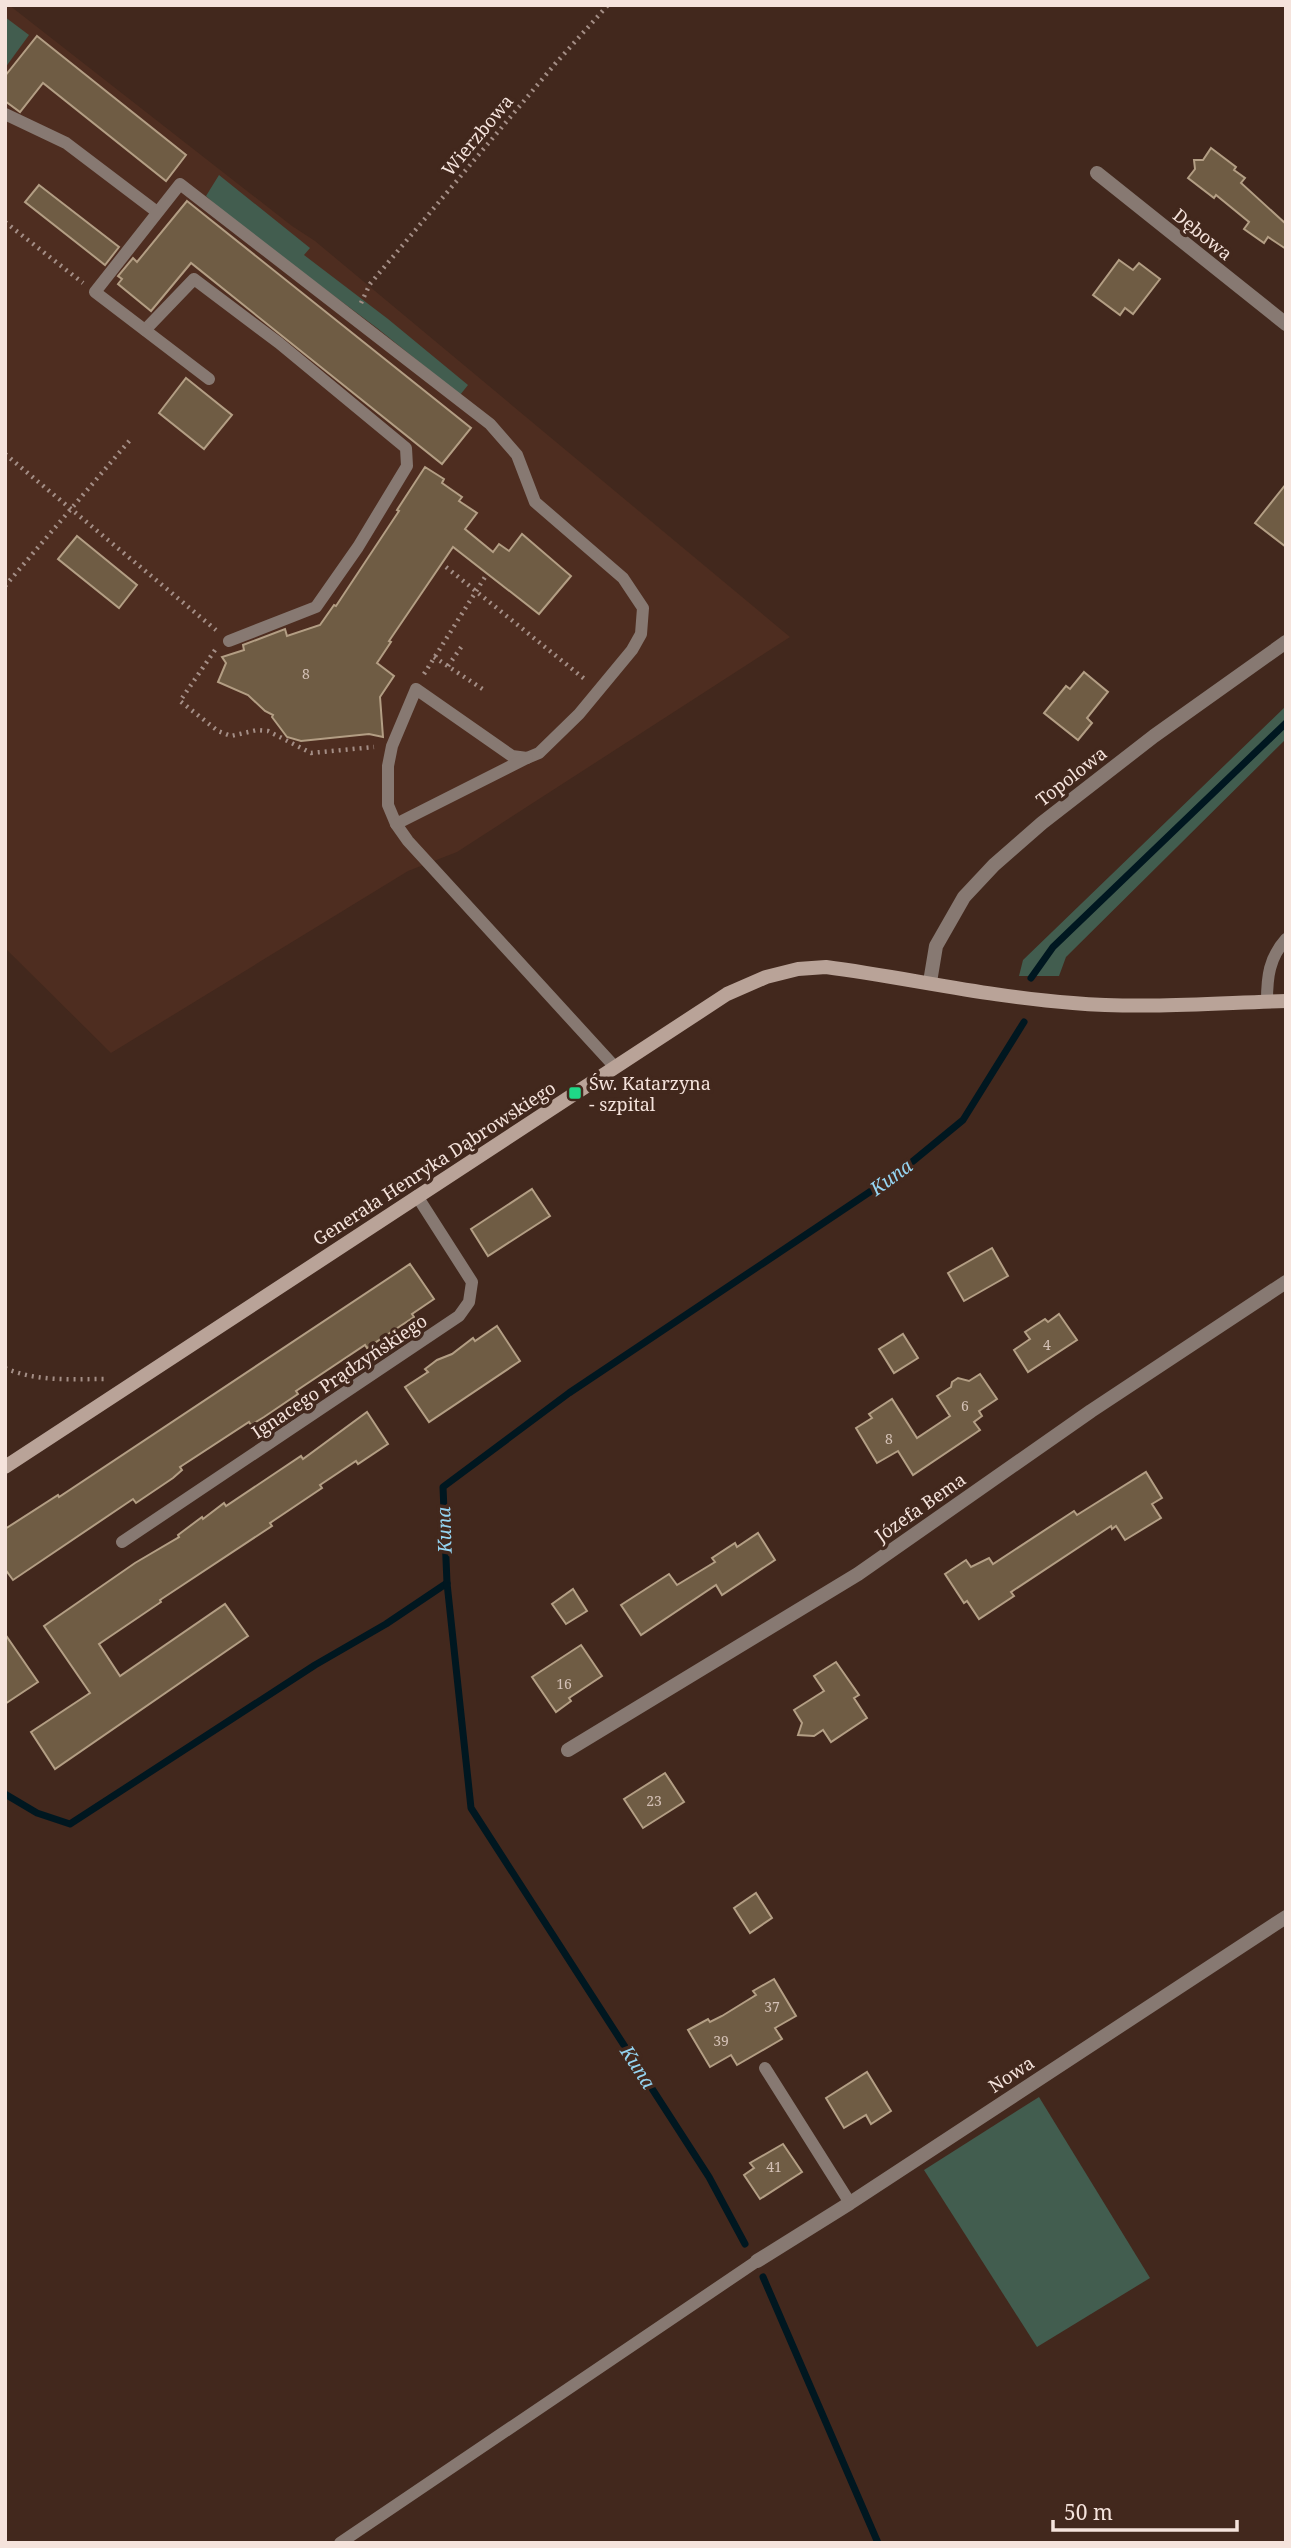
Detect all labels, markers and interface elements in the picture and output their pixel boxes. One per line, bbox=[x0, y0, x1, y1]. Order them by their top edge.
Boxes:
street label: Wierzbowa bbox=[436, 89, 518, 181]
street label: Dębowa bbox=[1168, 203, 1238, 265]
house number: 8 bbox=[302, 664, 310, 683]
street label: Topolowa bbox=[1031, 741, 1111, 811]
place label: Św. Katarzyna - szpital bbox=[589, 1071, 711, 1116]
street label: Generała Henryka Dąbrowskiego bbox=[308, 1075, 560, 1251]
marker: Św. Katarzyna - szpital bbox=[567, 1085, 583, 1101]
water label: Kuna bbox=[864, 1153, 918, 1202]
street label: Ignacego Prądzyńskiego bbox=[247, 1308, 431, 1444]
house number: 4 bbox=[1043, 1335, 1051, 1354]
house number: 6 bbox=[961, 1396, 969, 1415]
house number: 8 bbox=[885, 1429, 893, 1448]
street label: Józefa Bema bbox=[869, 1467, 970, 1548]
water label: Kuna bbox=[430, 1506, 458, 1555]
house number: 16 bbox=[556, 1674, 572, 1693]
house number: 23 bbox=[646, 1791, 662, 1810]
house number: 37 bbox=[764, 1997, 780, 2016]
house number: 39 bbox=[713, 2031, 729, 2050]
water label: Kuna bbox=[614, 2040, 662, 2094]
street label: Nowa bbox=[984, 2050, 1038, 2098]
house number: 41 bbox=[766, 2157, 782, 2176]
scale bar bbox=[1053, 2488, 1237, 2532]
text: 50 m bbox=[1064, 2498, 1113, 2526]

